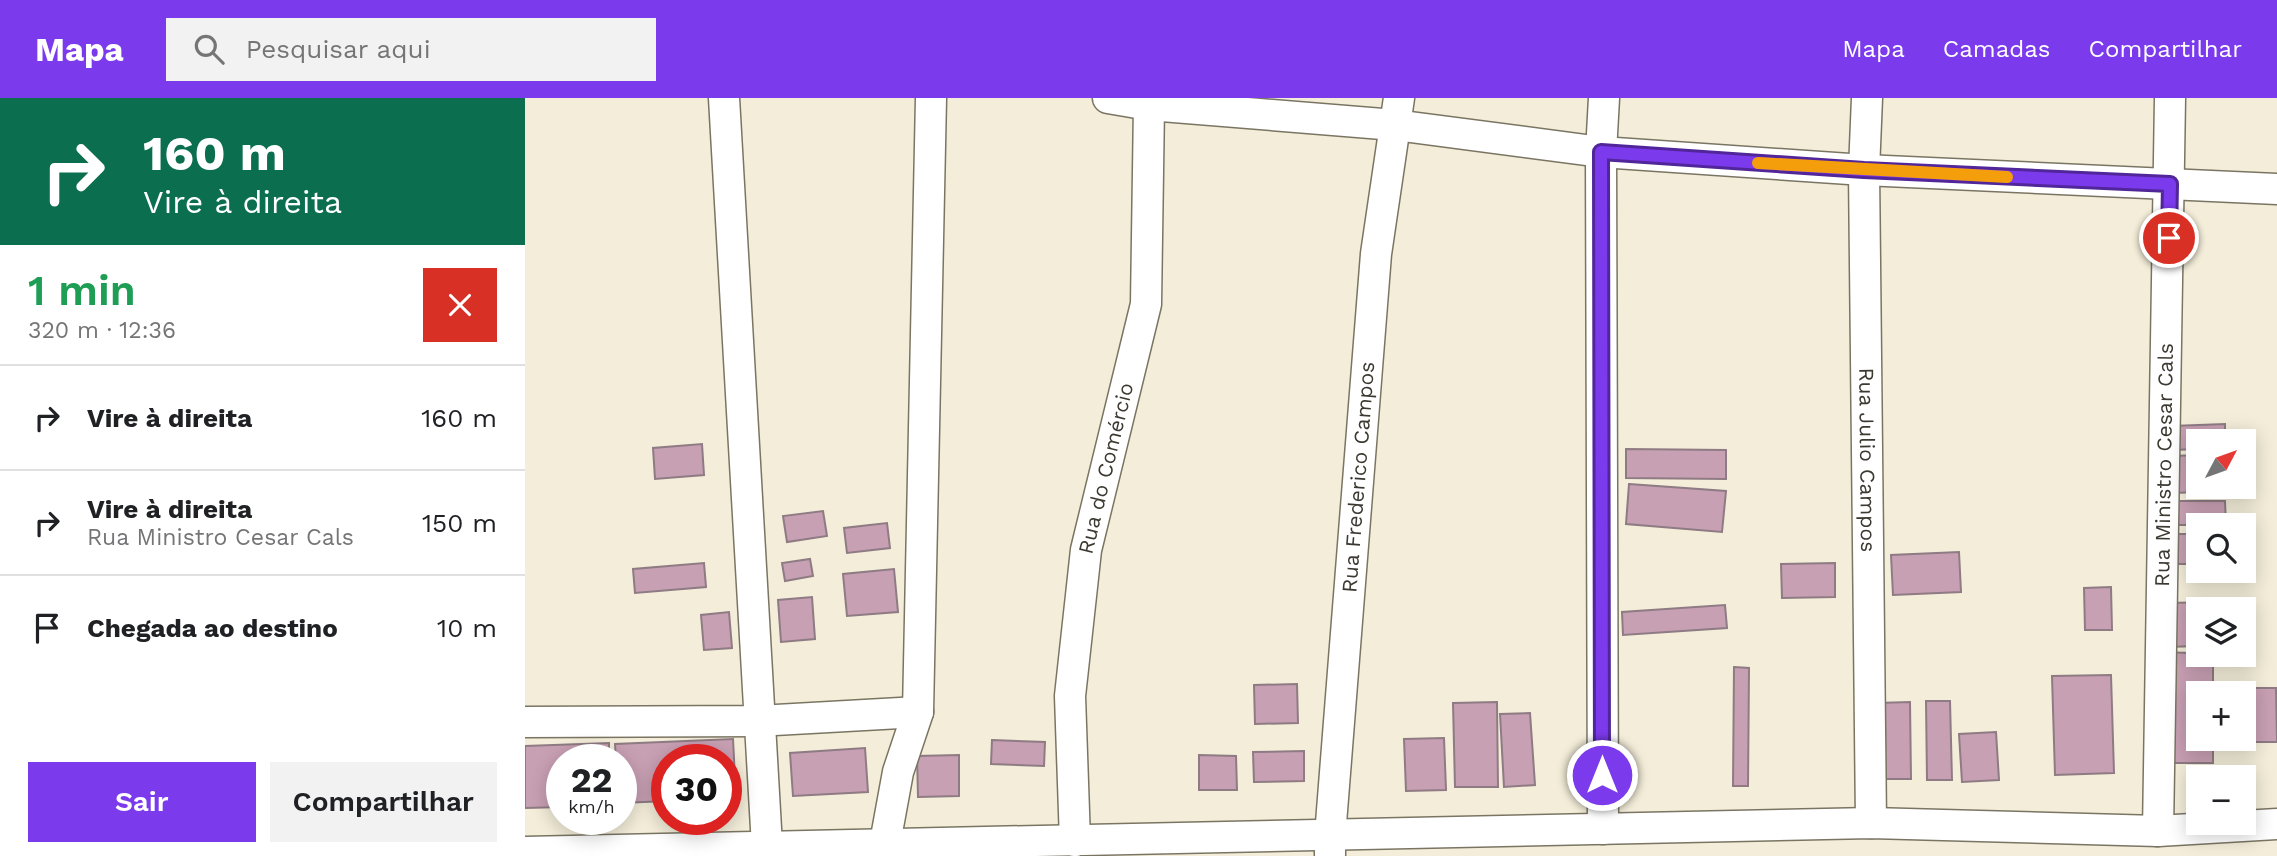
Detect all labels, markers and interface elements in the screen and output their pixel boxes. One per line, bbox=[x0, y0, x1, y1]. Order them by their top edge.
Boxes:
search box bbox=[166, 18, 656, 81]
text: Mapa bbox=[35, 30, 124, 69]
icon: search bbox=[190, 30, 228, 68]
text: Pesquisar aqui bbox=[246, 34, 431, 64]
text: Mapa bbox=[1842, 35, 1905, 63]
text: Camadas bbox=[1943, 35, 2051, 63]
text: Compartilhar bbox=[2089, 35, 2242, 63]
text: 160 m bbox=[143, 124, 286, 182]
icon: right bbox=[28, 126, 119, 217]
text: Vire à direita bbox=[143, 183, 342, 221]
pin bbox=[2139, 208, 2199, 268]
icon: arrive bbox=[2150, 219, 2188, 257]
text: 1 min bbox=[28, 266, 136, 315]
button: close bbox=[423, 268, 497, 342]
text: 320 m · 12:36 bbox=[28, 317, 176, 344]
street label: Rua Ministro Cesar Cals bbox=[2149, 343, 2178, 587]
street label: Rua Frederico Campos bbox=[1336, 361, 1379, 594]
street label: Rua Julio Campos bbox=[1854, 368, 1881, 552]
street label: Rua do Comércio bbox=[1072, 380, 1138, 556]
icon: right bbox=[28, 399, 66, 437]
text: Vire à direita bbox=[87, 403, 252, 433]
text: 160 m bbox=[421, 403, 497, 433]
north arrow bbox=[2186, 429, 2256, 499]
map controls bbox=[2186, 429, 2256, 835]
text: Vire à direita bbox=[87, 494, 252, 524]
icon: right bbox=[28, 504, 66, 542]
text: 150 m bbox=[422, 508, 497, 538]
button: search bbox=[2186, 513, 2256, 583]
text: Rua Ministro Cesar Cals bbox=[87, 524, 354, 551]
button: layers bbox=[2186, 597, 2256, 667]
icon: arrive bbox=[28, 609, 66, 647]
text: Chegada ao destino bbox=[87, 613, 338, 643]
text: 10 m bbox=[437, 613, 497, 643]
button: + bbox=[2186, 681, 2256, 751]
position arrow bbox=[1565, 738, 1639, 812]
speed limit sign: 30 bbox=[651, 744, 742, 835]
text: 22 bbox=[571, 759, 612, 801]
button: Sair bbox=[28, 762, 256, 842]
button: Compartilhar bbox=[270, 762, 497, 842]
button: − bbox=[2186, 765, 2256, 835]
text: km/h bbox=[568, 796, 615, 817]

